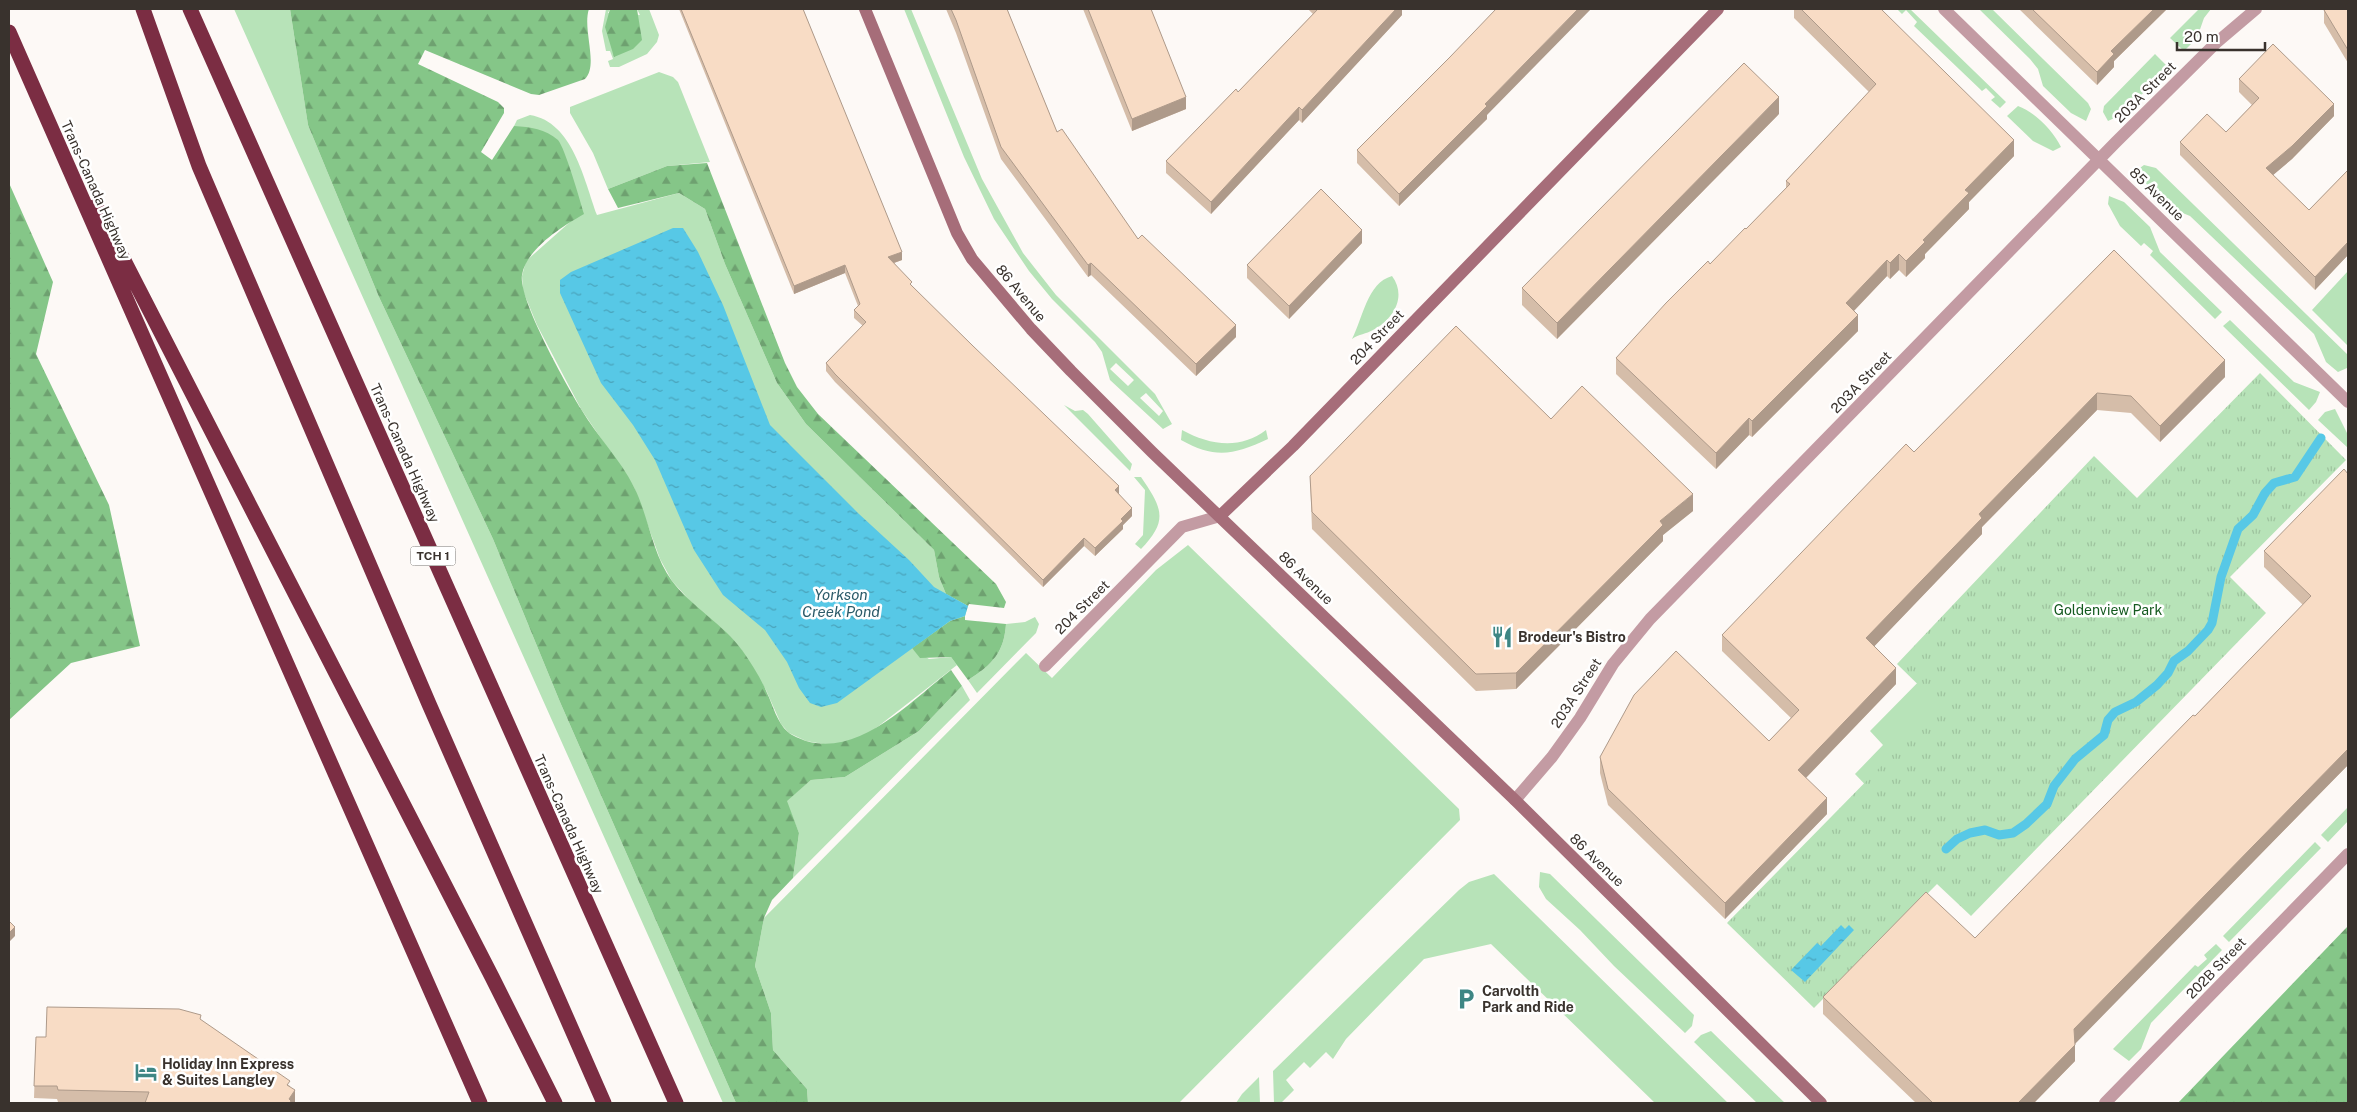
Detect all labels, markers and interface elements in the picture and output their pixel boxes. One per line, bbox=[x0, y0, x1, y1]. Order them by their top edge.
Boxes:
scale bar bbox=[2177, 20, 2264, 52]
text: 20 m bbox=[2184, 28, 2219, 45]
street label: 203A Street bbox=[2111, 58, 2179, 126]
street label: Trans-Canada Highway bbox=[58, 118, 134, 263]
street label: 85 Avenue bbox=[2126, 164, 2188, 224]
street label: 86 Avenue bbox=[993, 261, 1049, 325]
street label: 204 Street bbox=[1347, 306, 1407, 368]
street label: 203A Street bbox=[1828, 348, 1894, 416]
street label: Trans-Canada Highway bbox=[367, 381, 443, 526]
road number: TCH 1 bbox=[410, 546, 456, 566]
street label: 86 Avenue bbox=[1276, 548, 1336, 608]
street label: 204 Street bbox=[1052, 577, 1112, 637]
water label: Yorkson Creek Pond bbox=[802, 586, 880, 620]
park label: Goldenview Park bbox=[2054, 602, 2162, 618]
restaurant icon: Brodeur's Bistro bbox=[1489, 624, 1515, 650]
place label: Brodeur's Bistro bbox=[1518, 629, 1626, 645]
street label: 203A Street bbox=[1548, 655, 1604, 731]
street label: Trans-Canada Highway bbox=[531, 752, 607, 897]
street label: 86 Avenue bbox=[1567, 830, 1627, 890]
street label: 202B Street bbox=[2183, 934, 2249, 1002]
place label: Carvolth Park and Ride bbox=[1482, 983, 1574, 1015]
parking icon: Carvolth Park and Ride bbox=[1453, 986, 1479, 1012]
place label: Holiday Inn Express & Suites Langley bbox=[162, 1056, 294, 1088]
hotel icon: Holiday Inn Express & Suites Langley bbox=[133, 1059, 159, 1085]

